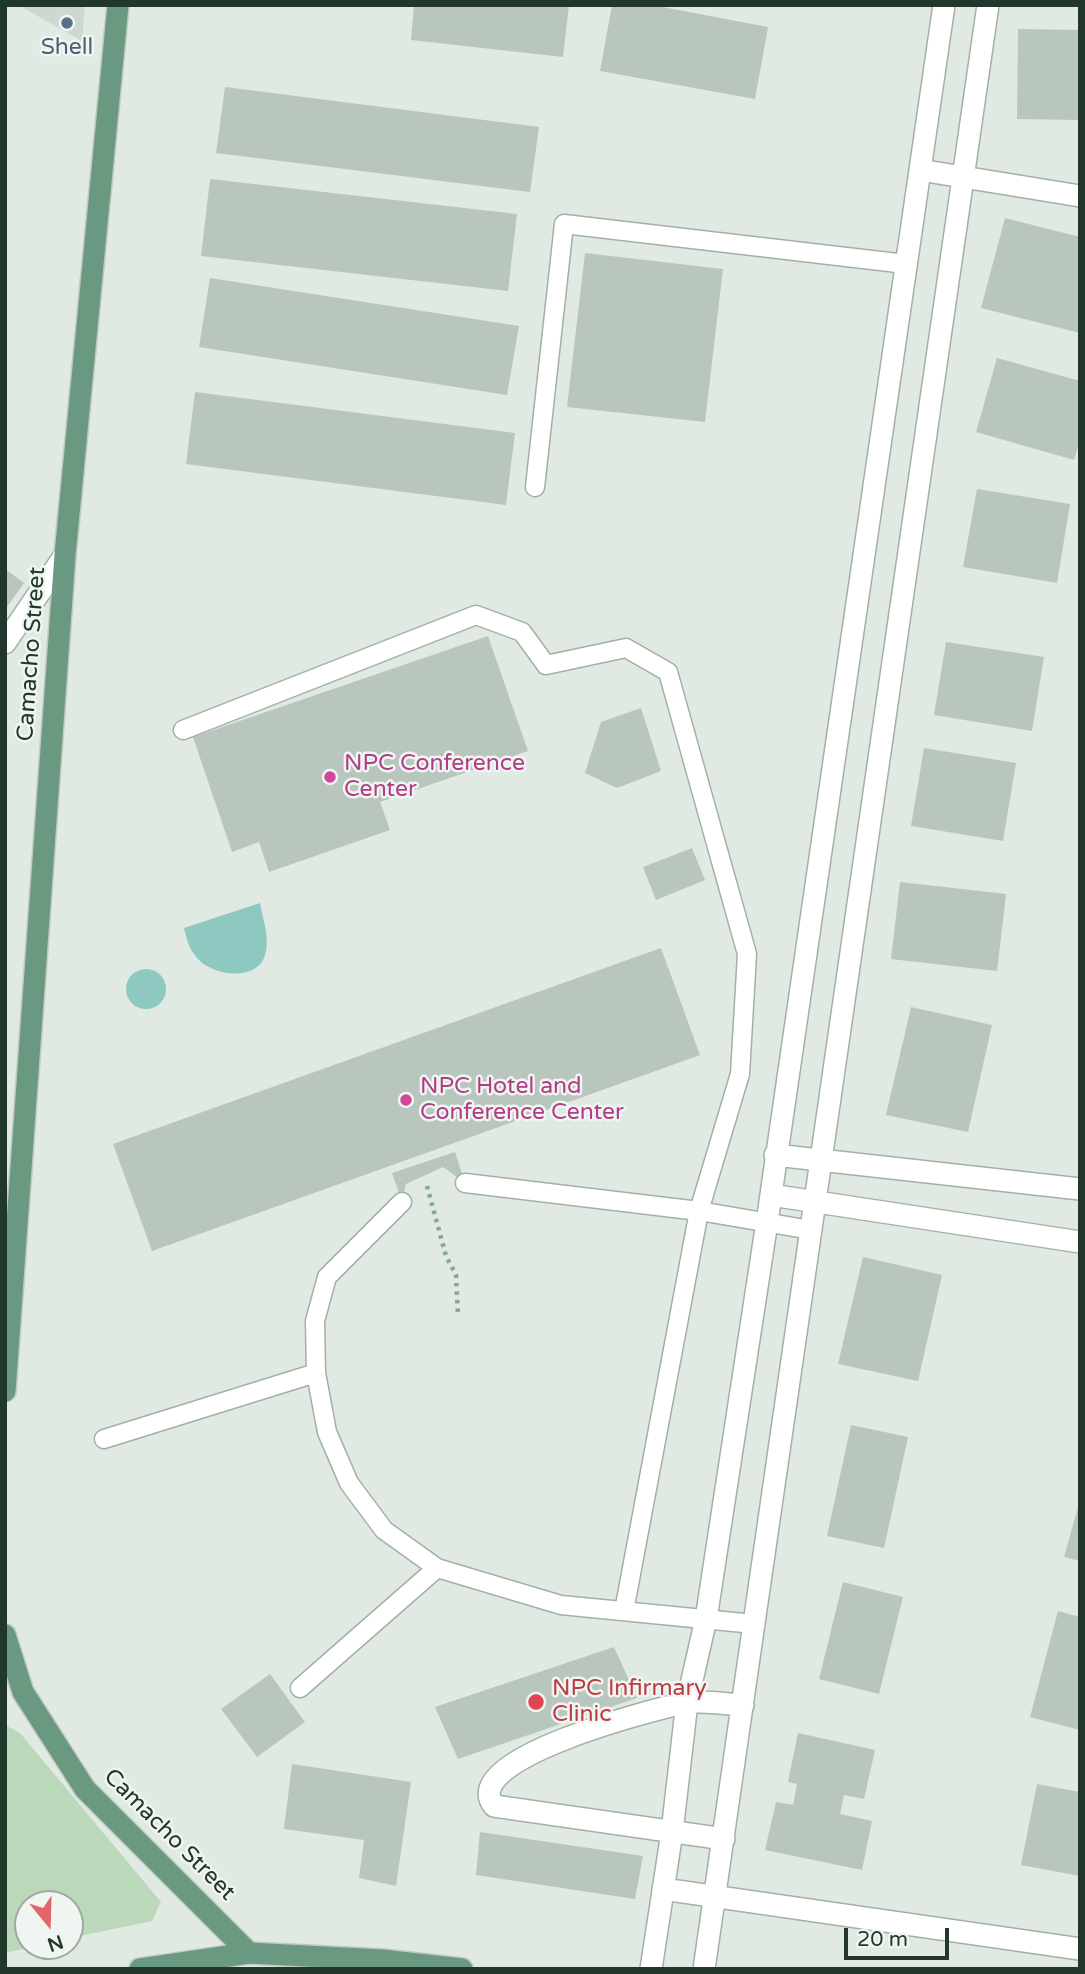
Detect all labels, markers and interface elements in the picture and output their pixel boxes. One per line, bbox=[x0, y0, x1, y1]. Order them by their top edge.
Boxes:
marker: Shell bbox=[59, 15, 75, 31]
place label: Shell bbox=[41, 34, 93, 62]
street label: Camacho Street bbox=[12, 566, 52, 742]
place label: NPC Conference Center bbox=[344, 750, 525, 804]
marker: NPC Conference Center bbox=[322, 769, 338, 785]
place label: NPC Hotel and Conference Center bbox=[420, 1073, 624, 1127]
marker: NPC Hotel and Conference Center bbox=[398, 1092, 414, 1108]
place label: NPC Infirmary Clinic bbox=[552, 1675, 707, 1729]
marker: NPC Infirmary Clinic bbox=[526, 1692, 546, 1712]
street label: Camacho Street bbox=[97, 1763, 241, 1907]
north arrow bbox=[14, 1890, 84, 1960]
scale bar bbox=[847, 1914, 952, 1958]
text: 20 m bbox=[857, 1927, 908, 1952]
text: N bbox=[44, 1930, 66, 1956]

